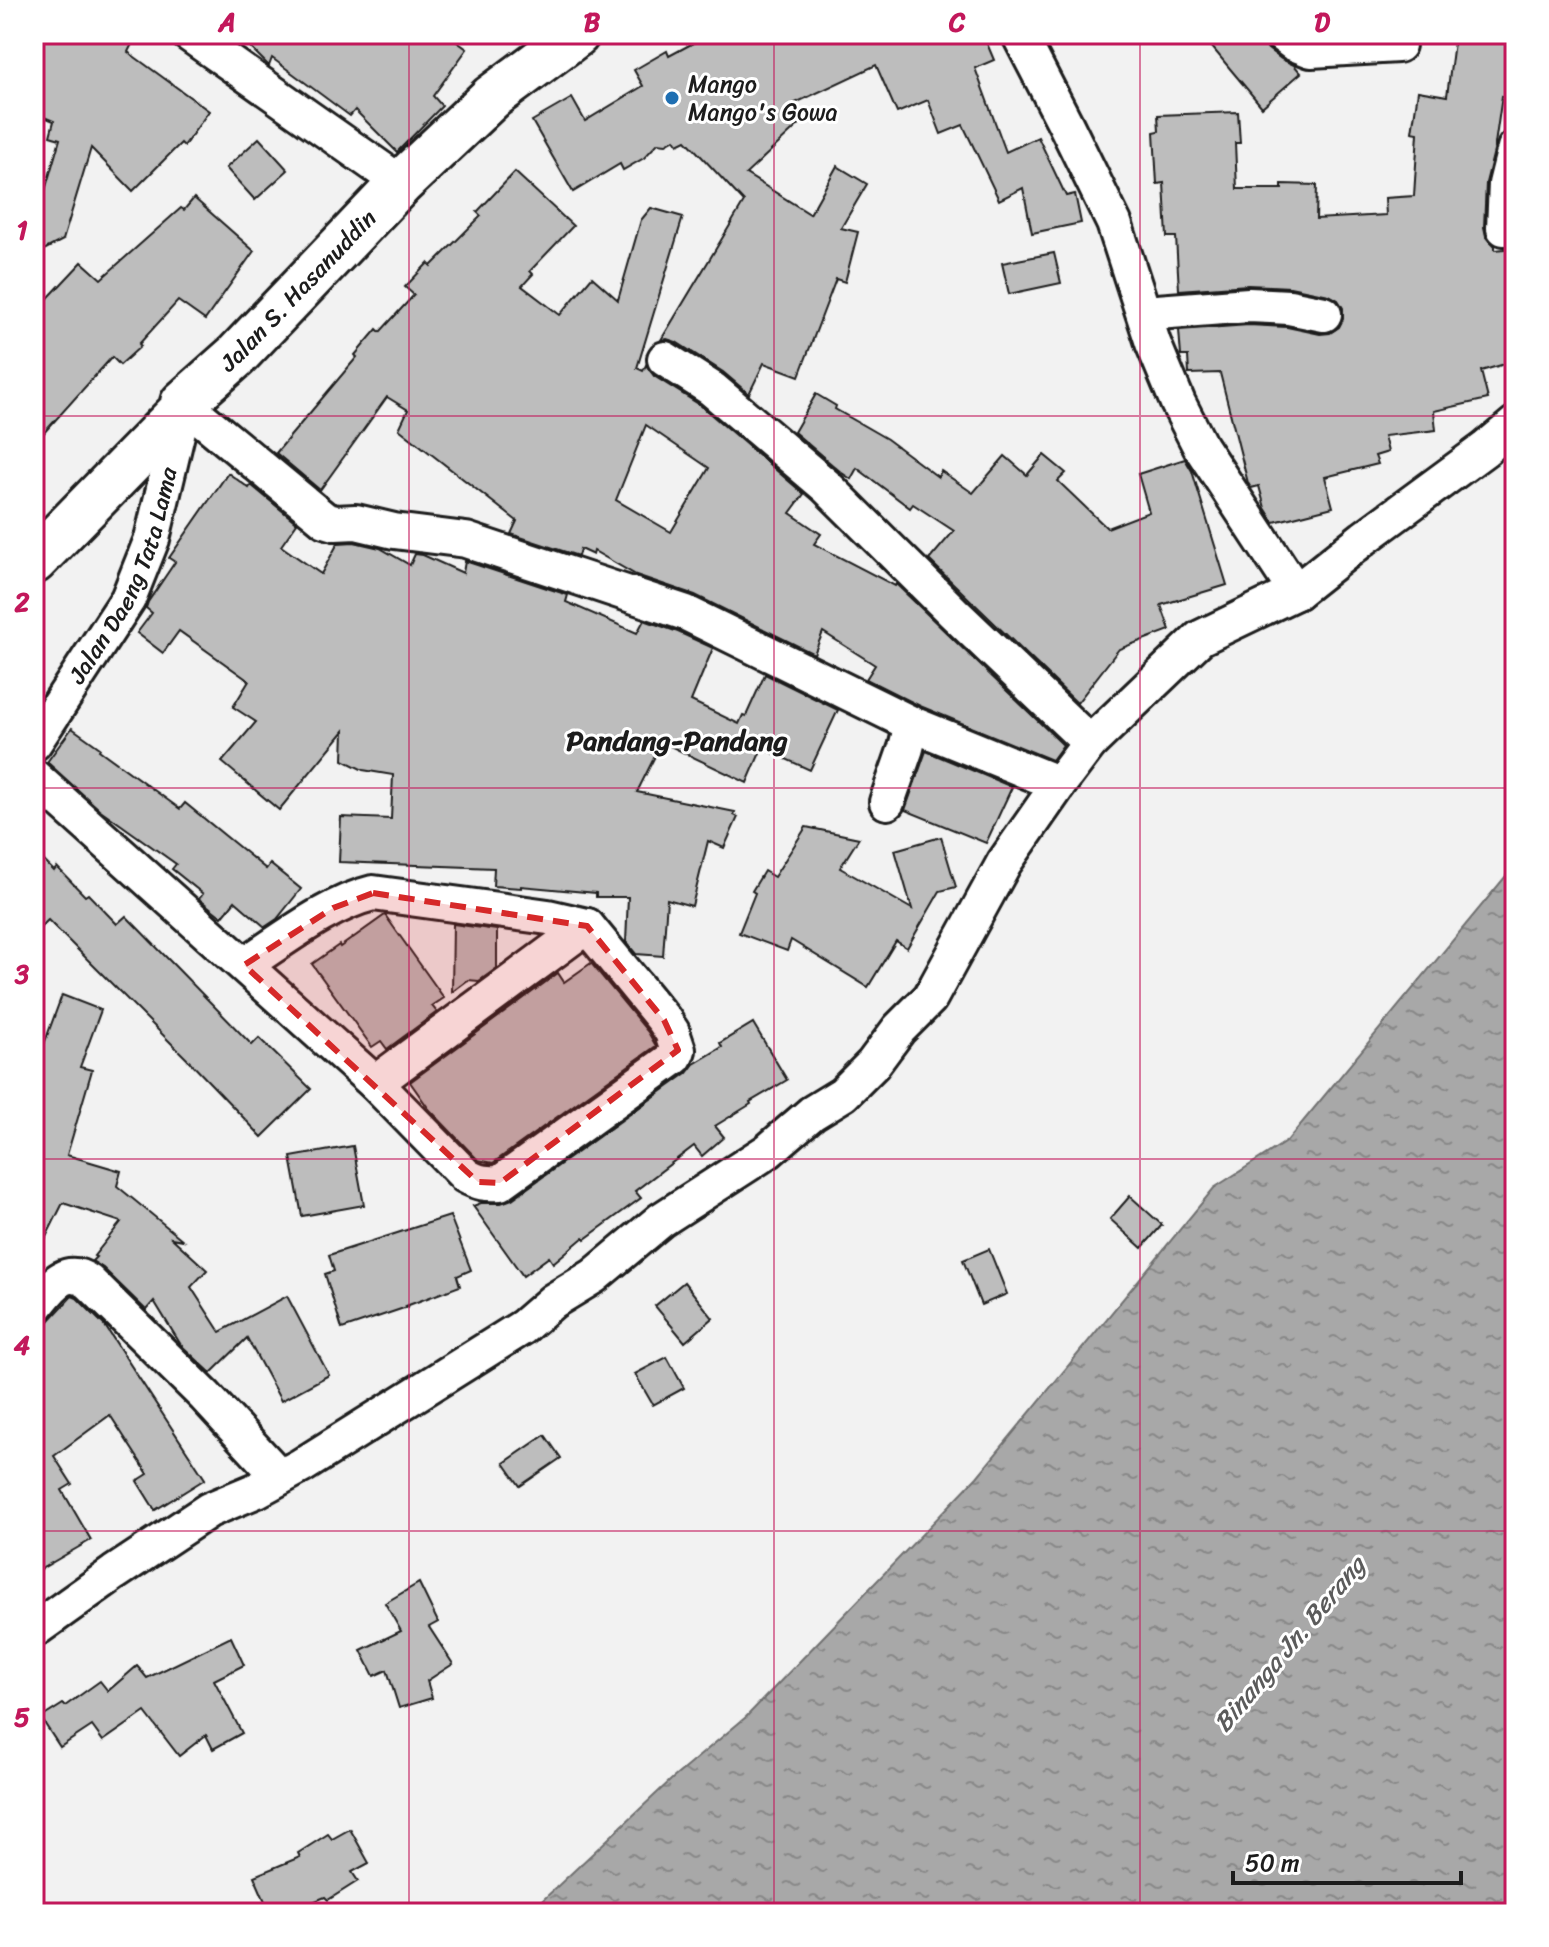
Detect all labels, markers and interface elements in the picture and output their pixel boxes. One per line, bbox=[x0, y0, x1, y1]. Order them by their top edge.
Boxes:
text: A bbox=[217, 0, 236, 45]
text: B bbox=[584, 0, 601, 45]
text: C bbox=[948, 0, 966, 45]
text: D bbox=[1314, 0, 1330, 45]
place label: Mango Mango's Gowa bbox=[688, 63, 837, 133]
marker: Mango Mango's Gowa bbox=[663, 89, 681, 107]
street label: Jalan S. Hasanuddin bbox=[209, 199, 387, 383]
text: 1 bbox=[16, 207, 28, 253]
street label: Jalan Daeng Tata Lama bbox=[56, 462, 190, 693]
text: 2 bbox=[13, 579, 30, 625]
district label: Pandang-Pandang bbox=[566, 716, 788, 765]
text: 3 bbox=[14, 951, 30, 997]
text: 4 bbox=[14, 1322, 30, 1368]
water label: Binanga Jn. Berang bbox=[1201, 1544, 1378, 1743]
text: 5 bbox=[14, 1694, 30, 1740]
scale bar bbox=[1233, 1835, 1461, 1885]
text: 50 m bbox=[1245, 1842, 1300, 1884]

